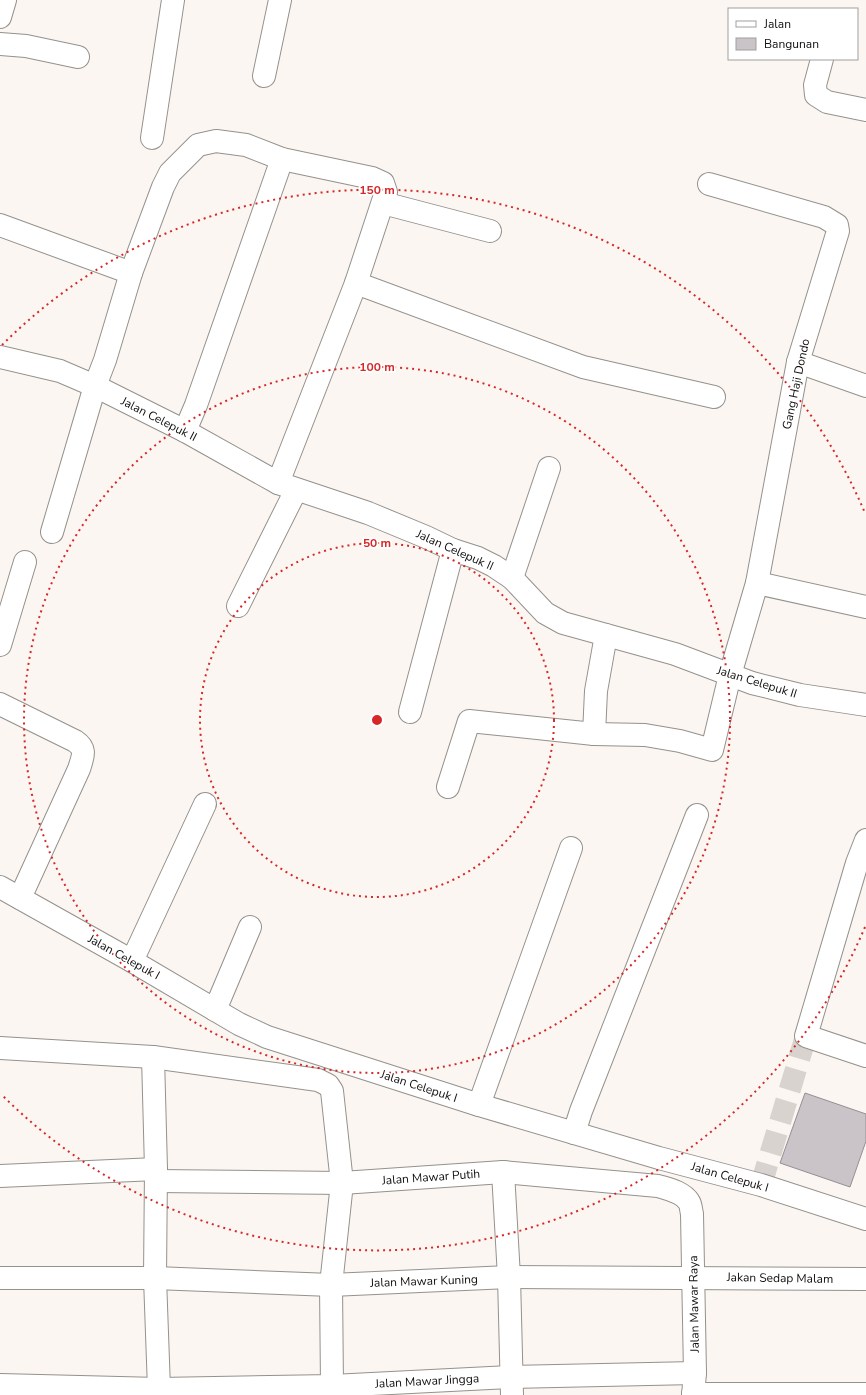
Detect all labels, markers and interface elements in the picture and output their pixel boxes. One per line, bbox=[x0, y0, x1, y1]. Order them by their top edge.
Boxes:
legend bbox=[728, 8, 858, 60]
text: Jalan bbox=[763, 16, 791, 32]
text: Bangunan bbox=[764, 36, 819, 52]
text: 150 m bbox=[359, 182, 395, 198]
street label: Gang Haji Dondo bbox=[779, 337, 813, 431]
text: 100 m bbox=[359, 359, 395, 375]
street label: Jalan Celepuk II bbox=[118, 393, 200, 445]
street label: Jalan Celepuk II bbox=[413, 525, 496, 574]
text: 50 m bbox=[363, 535, 391, 551]
street label: Jalan Celepuk II bbox=[714, 662, 799, 702]
centre of rings bbox=[370, 713, 384, 727]
street label: Jalan Celepuk I bbox=[84, 930, 163, 983]
street label: Jalan Celepuk I bbox=[378, 1066, 459, 1106]
street label: Jalan Celepuk I bbox=[688, 1158, 771, 1196]
street label: Jalan Mawar Putih bbox=[380, 1166, 481, 1188]
street label: Jalan Mawar Raya bbox=[685, 1255, 703, 1354]
street label: Jakan Sedap Malam bbox=[726, 1269, 833, 1287]
street label: Jalan Mawar Kuning bbox=[369, 1271, 478, 1291]
street label: Jalan Mawar Jingga bbox=[374, 1370, 479, 1392]

